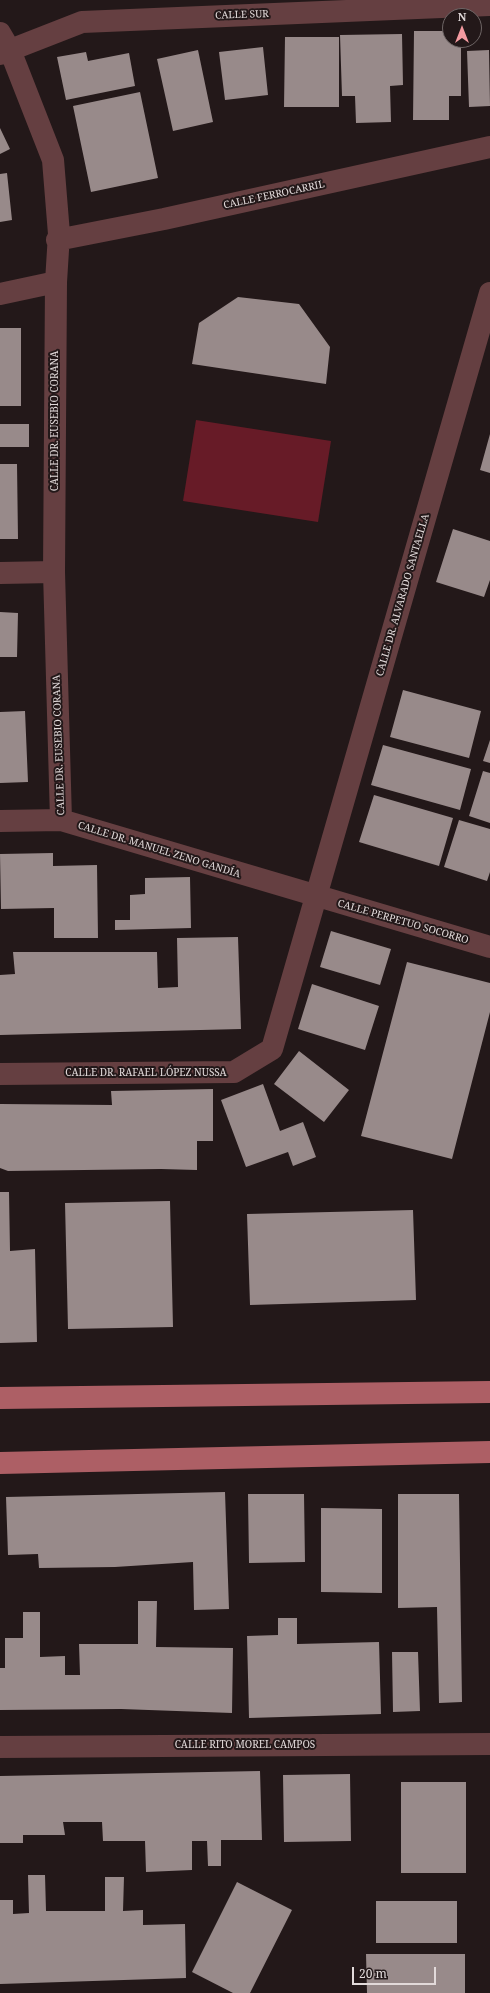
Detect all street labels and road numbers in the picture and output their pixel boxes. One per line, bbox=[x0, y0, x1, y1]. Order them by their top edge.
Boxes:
street label: CALLE SUR bbox=[215, 8, 269, 22]
street label: CALLE FERROCARRIL bbox=[222, 178, 326, 212]
street label: CALLE DR. EUSEBIO CORANA bbox=[49, 351, 61, 491]
street label: CALLE DR. ALVARADO SANTAELLA bbox=[374, 512, 432, 678]
street label: CALLE DR. EUSEBIO CORANA bbox=[51, 675, 67, 815]
street label: CALLE DR. MANUEL ZENO GANDÍA bbox=[76, 820, 242, 880]
street label: CALLE PERPETUO SOCORRO bbox=[336, 898, 470, 946]
street label: CALLE DR. RAFAEL LÓPEZ NUSSA bbox=[65, 1067, 227, 1079]
street label: CALLE RITO MOREL CAMPOS bbox=[175, 1739, 315, 1751]

